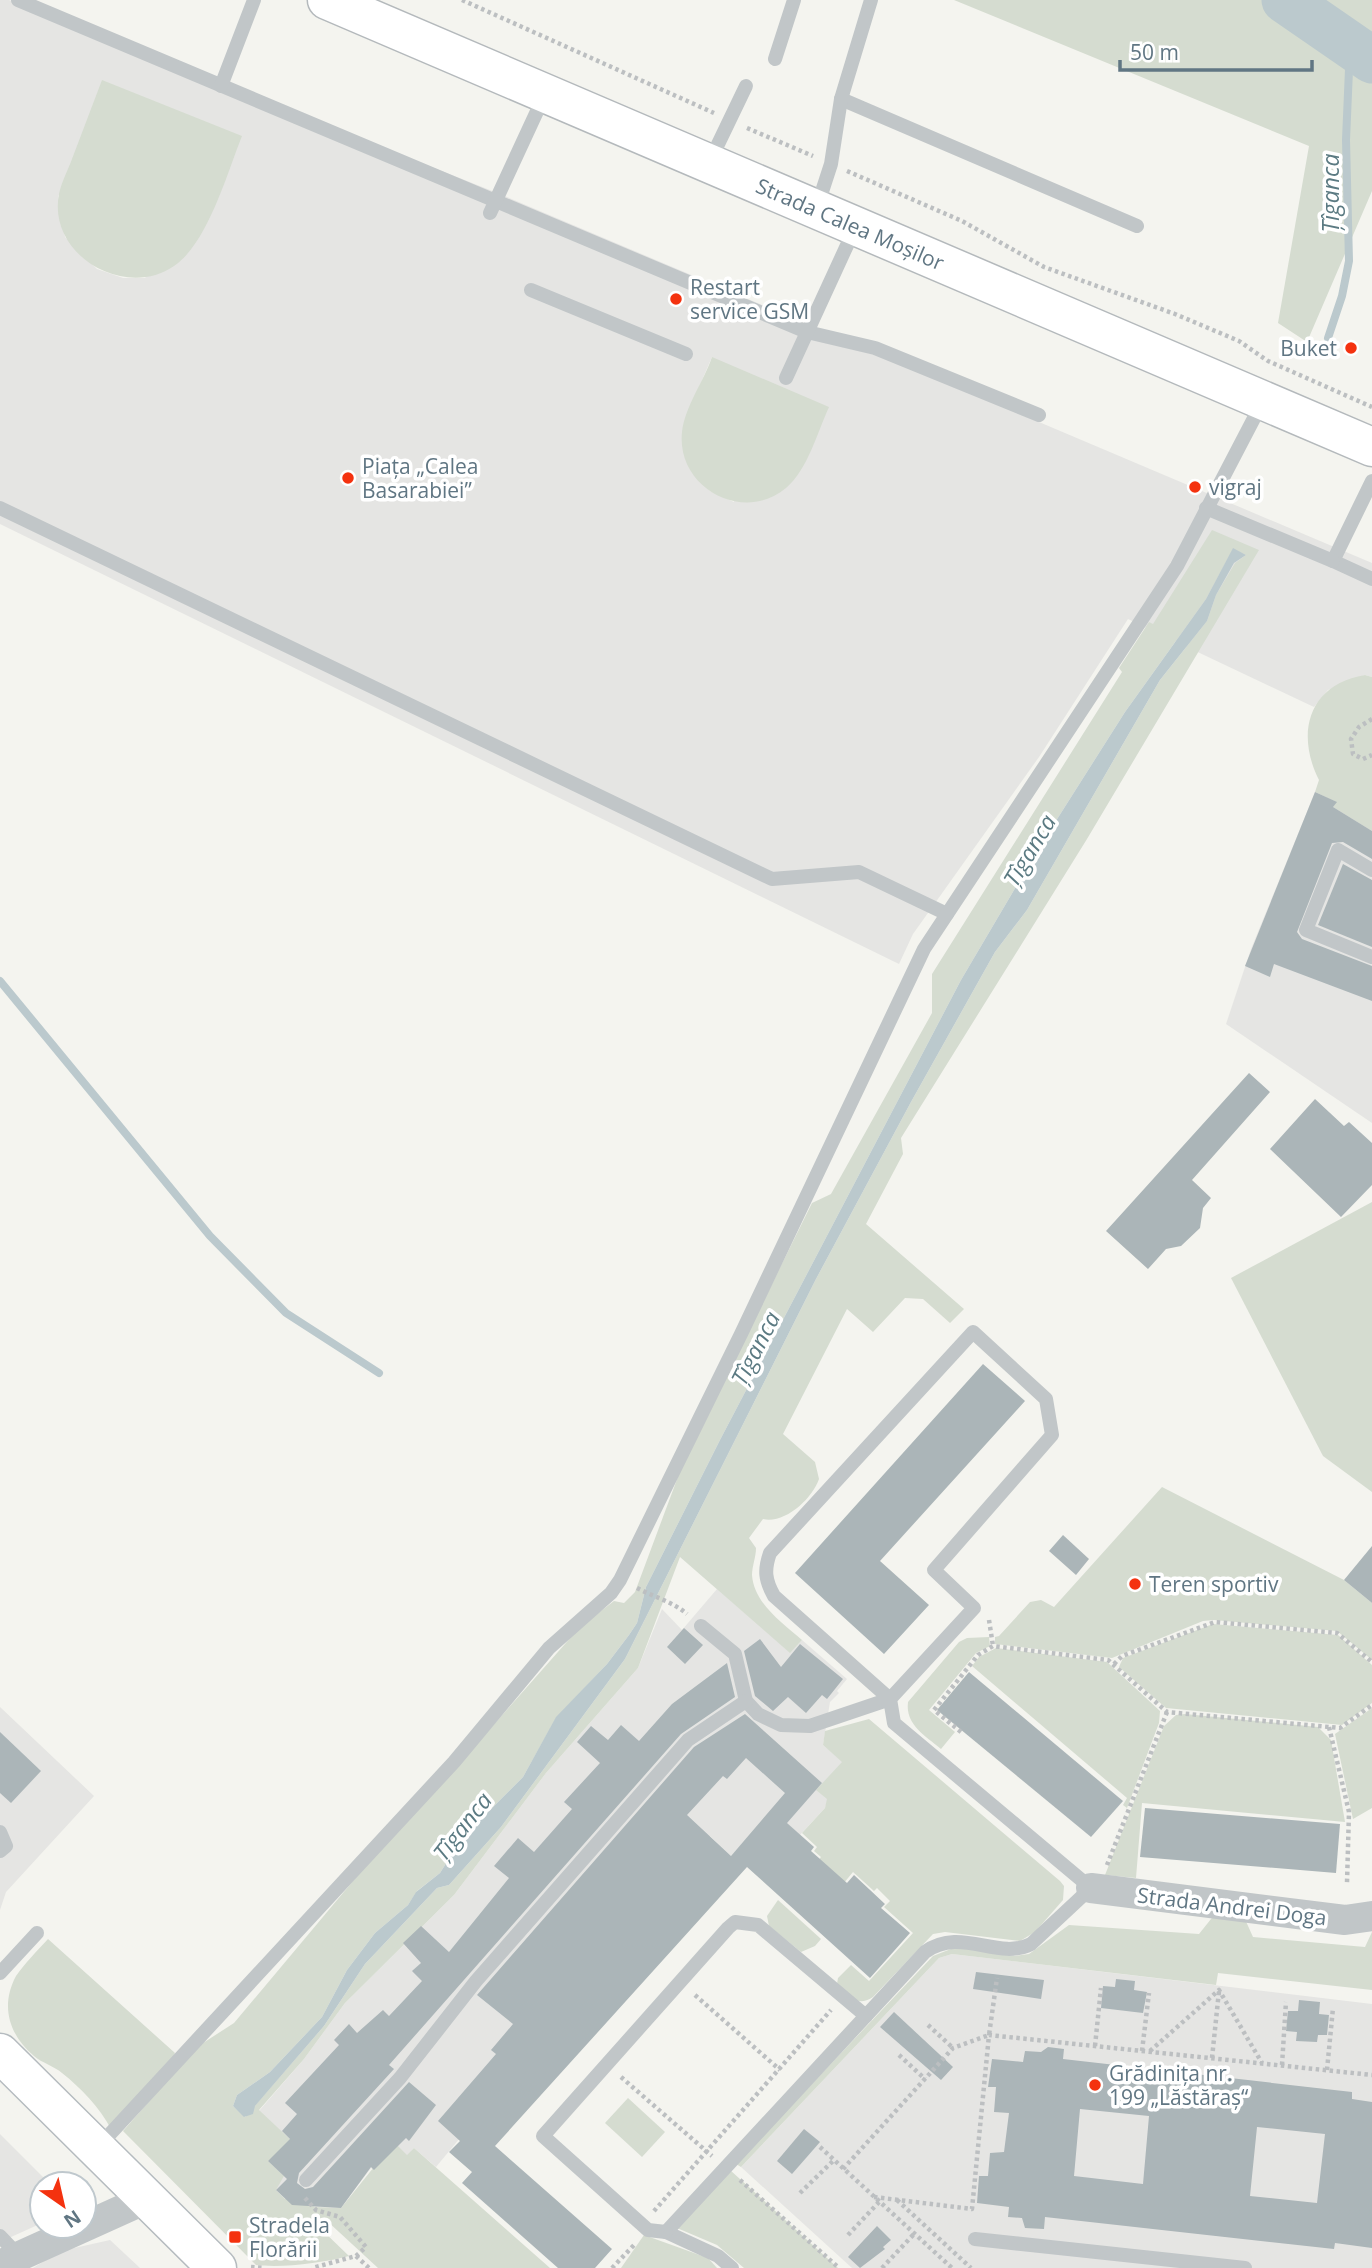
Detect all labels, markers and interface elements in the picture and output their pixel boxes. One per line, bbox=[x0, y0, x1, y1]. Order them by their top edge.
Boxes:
scale bar bbox=[1120, 28, 1312, 72]
text: 50 m bbox=[1130, 38, 1179, 66]
water label: Țîganca bbox=[1314, 154, 1346, 232]
street label: Strada Calea Moșilor bbox=[752, 171, 949, 276]
place label: Restart service GSM bbox=[690, 273, 809, 325]
marker: Restart service GSM bbox=[668, 291, 684, 307]
place label: Buket bbox=[1280, 334, 1337, 362]
marker: Buket bbox=[1343, 340, 1359, 356]
place label: Piața „Calea Basarabiei” bbox=[362, 452, 478, 504]
marker: Piața „Calea Basarabiei” bbox=[340, 470, 356, 486]
place label: vigraj bbox=[1209, 473, 1262, 501]
marker: vigraj bbox=[1187, 479, 1203, 495]
water label: Țîganca bbox=[995, 808, 1063, 892]
water label: Țîganca bbox=[723, 1306, 787, 1390]
place label: Teren sportiv bbox=[1149, 1570, 1279, 1598]
marker: Teren sportiv bbox=[1127, 1576, 1143, 1592]
water label: Țîganca bbox=[425, 1785, 499, 1867]
street label: Strada Andrei Doga bbox=[1136, 1881, 1328, 1931]
place label: Grădinița nr. 199 „Lăstăraș“ bbox=[1109, 2059, 1249, 2111]
marker: Grădinița nr. 199 „Lăstăraș“ bbox=[1087, 2077, 1103, 2093]
north arrow bbox=[28, 2170, 98, 2240]
text: N bbox=[59, 2204, 86, 2234]
place label: Stradela Florării bbox=[249, 2211, 330, 2263]
marker: Stradela Florării bbox=[227, 2229, 243, 2245]

